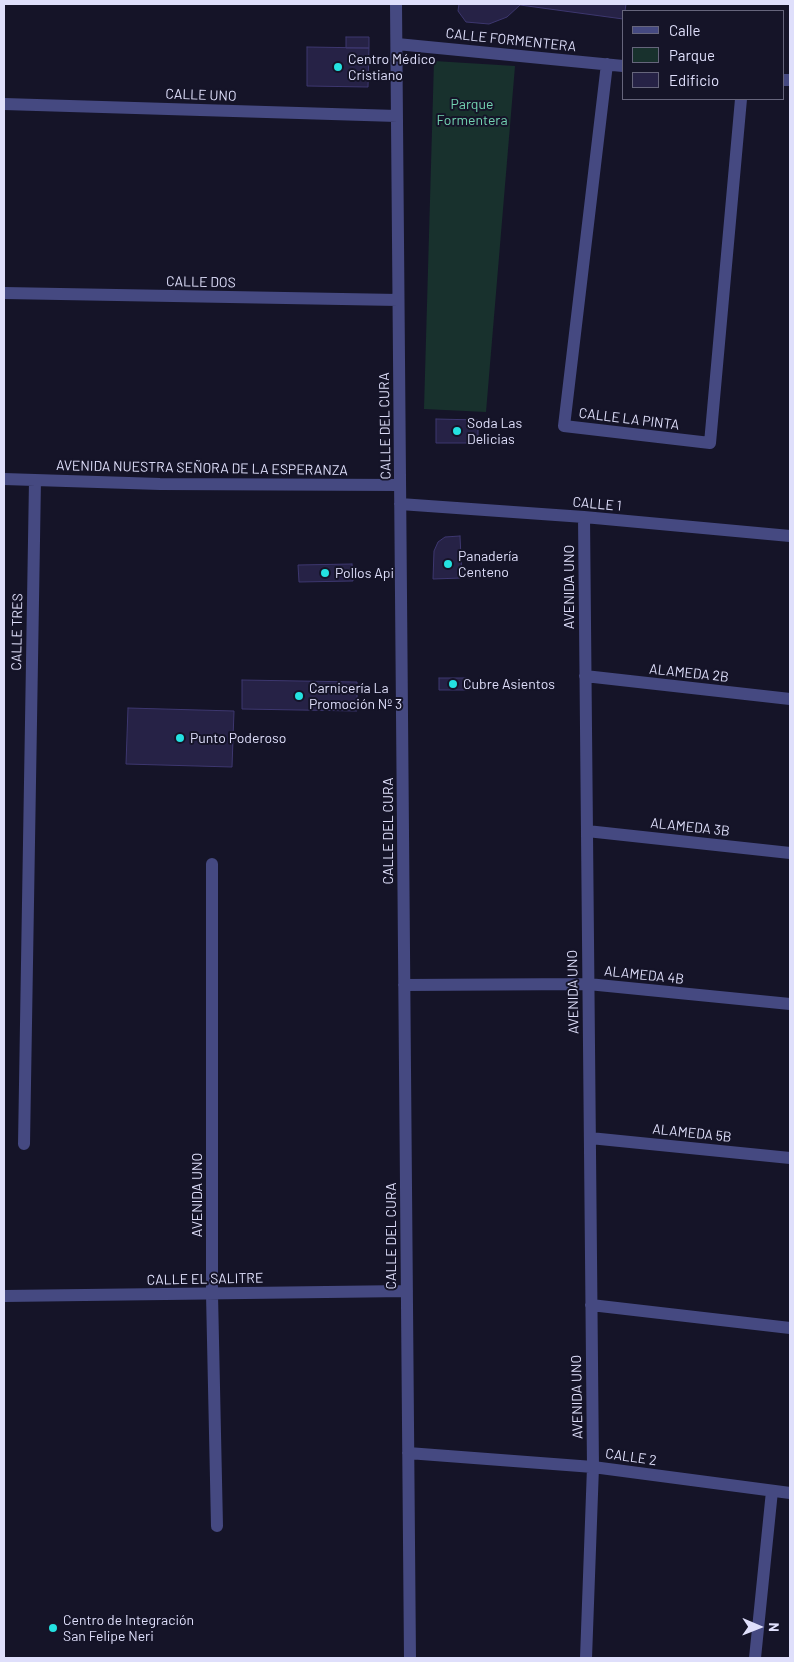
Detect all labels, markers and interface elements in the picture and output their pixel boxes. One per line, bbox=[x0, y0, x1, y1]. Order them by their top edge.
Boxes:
legend bbox=[622, 10, 784, 100]
text: Calle bbox=[669, 21, 701, 39]
street label: CALLE FORMENTERA bbox=[445, 25, 577, 55]
text: Parque bbox=[669, 46, 715, 64]
place label: Centro Médico Cristiano bbox=[348, 51, 436, 84]
marker: Centro Médico Cristiano bbox=[332, 61, 344, 73]
text: Edificio bbox=[669, 71, 719, 89]
street label: CALLE UNO bbox=[165, 85, 237, 105]
park label: Parque Formentera bbox=[436, 96, 508, 128]
street label: CALLE DOS bbox=[166, 273, 236, 291]
street label: CALLE DEL CURA bbox=[376, 372, 394, 480]
street label: CALLE LA PINTA bbox=[578, 405, 680, 433]
place label: Soda Las Delicias bbox=[467, 415, 522, 448]
marker: Soda Las Delicias bbox=[451, 425, 463, 437]
street label: AVENIDA NUESTRA SEÑORA DE LA ESPERANZA bbox=[56, 457, 348, 479]
street label: CALLE 1 bbox=[572, 493, 622, 515]
street label: AVENIDA UNO bbox=[561, 545, 577, 629]
place label: Panadería Centeno bbox=[458, 548, 518, 580]
marker: Panadería Centeno bbox=[442, 558, 454, 570]
place label: Pollos Api bbox=[335, 565, 394, 581]
marker: Pollos Api bbox=[319, 567, 331, 579]
street label: CALLE TRES bbox=[8, 593, 26, 671]
street label: ALAMEDA 2B bbox=[648, 660, 730, 686]
place label: Cubre Asientos bbox=[463, 676, 555, 692]
marker: Cubre Asientos bbox=[447, 678, 459, 690]
place label: Carnicería La Promoción Nº 3 bbox=[309, 680, 402, 712]
marker: Carnicería La Promoción Nº 3 bbox=[293, 690, 305, 702]
place label: Punto Poderoso bbox=[190, 730, 286, 746]
marker: Punto Poderoso bbox=[174, 732, 186, 744]
street label: CALLE DEL CURA bbox=[380, 777, 396, 885]
street label: ALAMEDA 3B bbox=[650, 814, 730, 840]
street label: AVENIDA UNO bbox=[564, 950, 582, 1034]
street label: ALAMEDA 4B bbox=[603, 962, 685, 988]
street label: ALAMEDA 5B bbox=[652, 1120, 732, 1146]
street label: AVENIDA UNO bbox=[189, 1153, 205, 1237]
street label: CALLE DEL CURA bbox=[383, 1182, 399, 1290]
street label: CALLE EL SALITRE bbox=[147, 1270, 263, 1288]
street label: AVENIDA UNO bbox=[568, 1355, 586, 1439]
street label: CALLE 2 bbox=[604, 1445, 658, 1469]
north arrow bbox=[734, 1602, 784, 1652]
place label: Centro de Integración San Felipe Neri bbox=[63, 1612, 194, 1644]
marker: Centro de Integración San Felipe Neri bbox=[47, 1622, 59, 1634]
text: N bbox=[766, 1622, 783, 1632]

